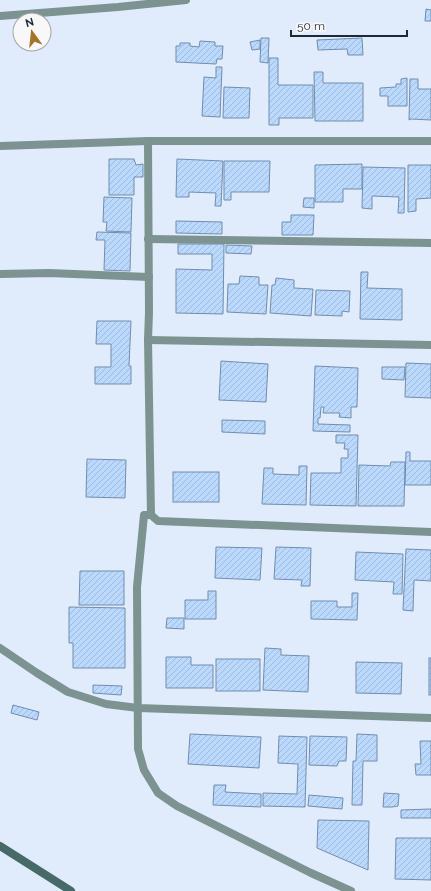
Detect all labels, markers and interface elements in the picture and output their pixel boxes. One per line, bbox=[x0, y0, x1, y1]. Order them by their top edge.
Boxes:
north arrow bbox=[12, 12, 52, 52]
scale bar bbox=[291, 12, 407, 38]
text: N bbox=[24, 15, 35, 30]
text: 50 m bbox=[297, 19, 325, 33]

